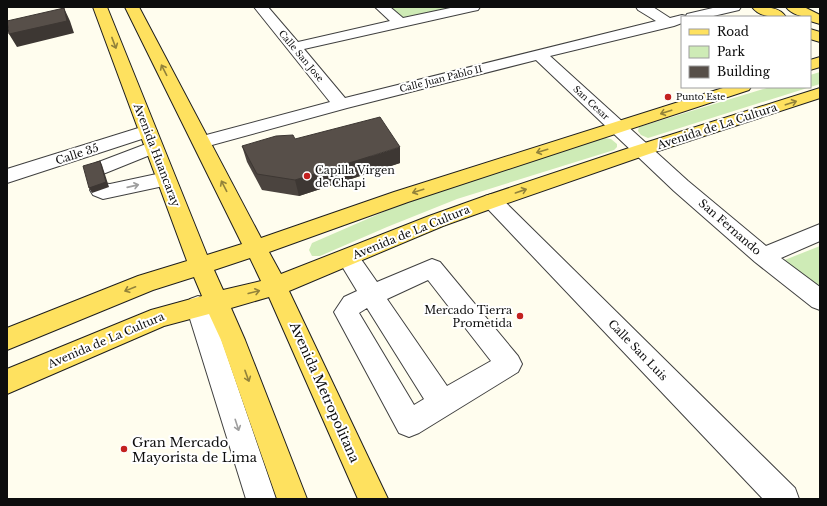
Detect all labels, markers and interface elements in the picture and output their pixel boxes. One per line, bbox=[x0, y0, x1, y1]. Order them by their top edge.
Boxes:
legend bbox=[681, 16, 811, 88]
text: Road bbox=[717, 24, 749, 39]
street label: Calle San Jose bbox=[277, 28, 326, 84]
one-way arrow bbox=[111, 37, 119, 49]
text: Park bbox=[717, 44, 745, 59]
street label: Calle Juan Pablo II bbox=[398, 63, 484, 94]
one-way arrow bbox=[160, 64, 168, 76]
text: Building bbox=[717, 64, 771, 79]
street label: San Cesar bbox=[571, 83, 612, 123]
place label: Punto Este bbox=[676, 91, 725, 102]
marker: Punto Este bbox=[663, 92, 673, 102]
one-way arrow bbox=[784, 99, 797, 106]
street label: Avenida Huancaray bbox=[130, 100, 183, 209]
street label: Avenida de La Cultura bbox=[654, 100, 780, 152]
one-way arrow bbox=[659, 109, 672, 116]
street label: Calle 35 bbox=[54, 140, 100, 168]
one-way arrow bbox=[535, 148, 548, 155]
place label: Capilla Virgen de Chapi bbox=[315, 163, 395, 190]
marker: Capilla Virgen de Chapi bbox=[302, 171, 312, 181]
one-way arrow bbox=[220, 180, 227, 192]
one-way arrow bbox=[126, 182, 139, 190]
one-way arrow bbox=[514, 187, 527, 194]
one-way arrow bbox=[412, 188, 424, 196]
street label: San Fernando bbox=[696, 196, 764, 258]
street label: Avenida de La Cultura bbox=[349, 202, 472, 262]
one-way arrow bbox=[125, 286, 137, 294]
one-way arrow bbox=[247, 288, 260, 295]
place label: Mercado Tierra Prometida bbox=[424, 303, 513, 330]
street label: Avenida de La Cultura bbox=[45, 309, 167, 371]
marker: Mercado Tierra Prometida bbox=[515, 311, 525, 321]
street label: Calle San Luis bbox=[605, 317, 671, 383]
street label: Avenida Metropolitana bbox=[285, 318, 364, 466]
one-way arrow bbox=[243, 370, 251, 382]
one-way arrow bbox=[233, 418, 241, 430]
place label: Gran Mercado Mayorista de Lima bbox=[132, 434, 258, 466]
marker: Gran Mercado Mayorista de Lima bbox=[119, 444, 129, 454]

